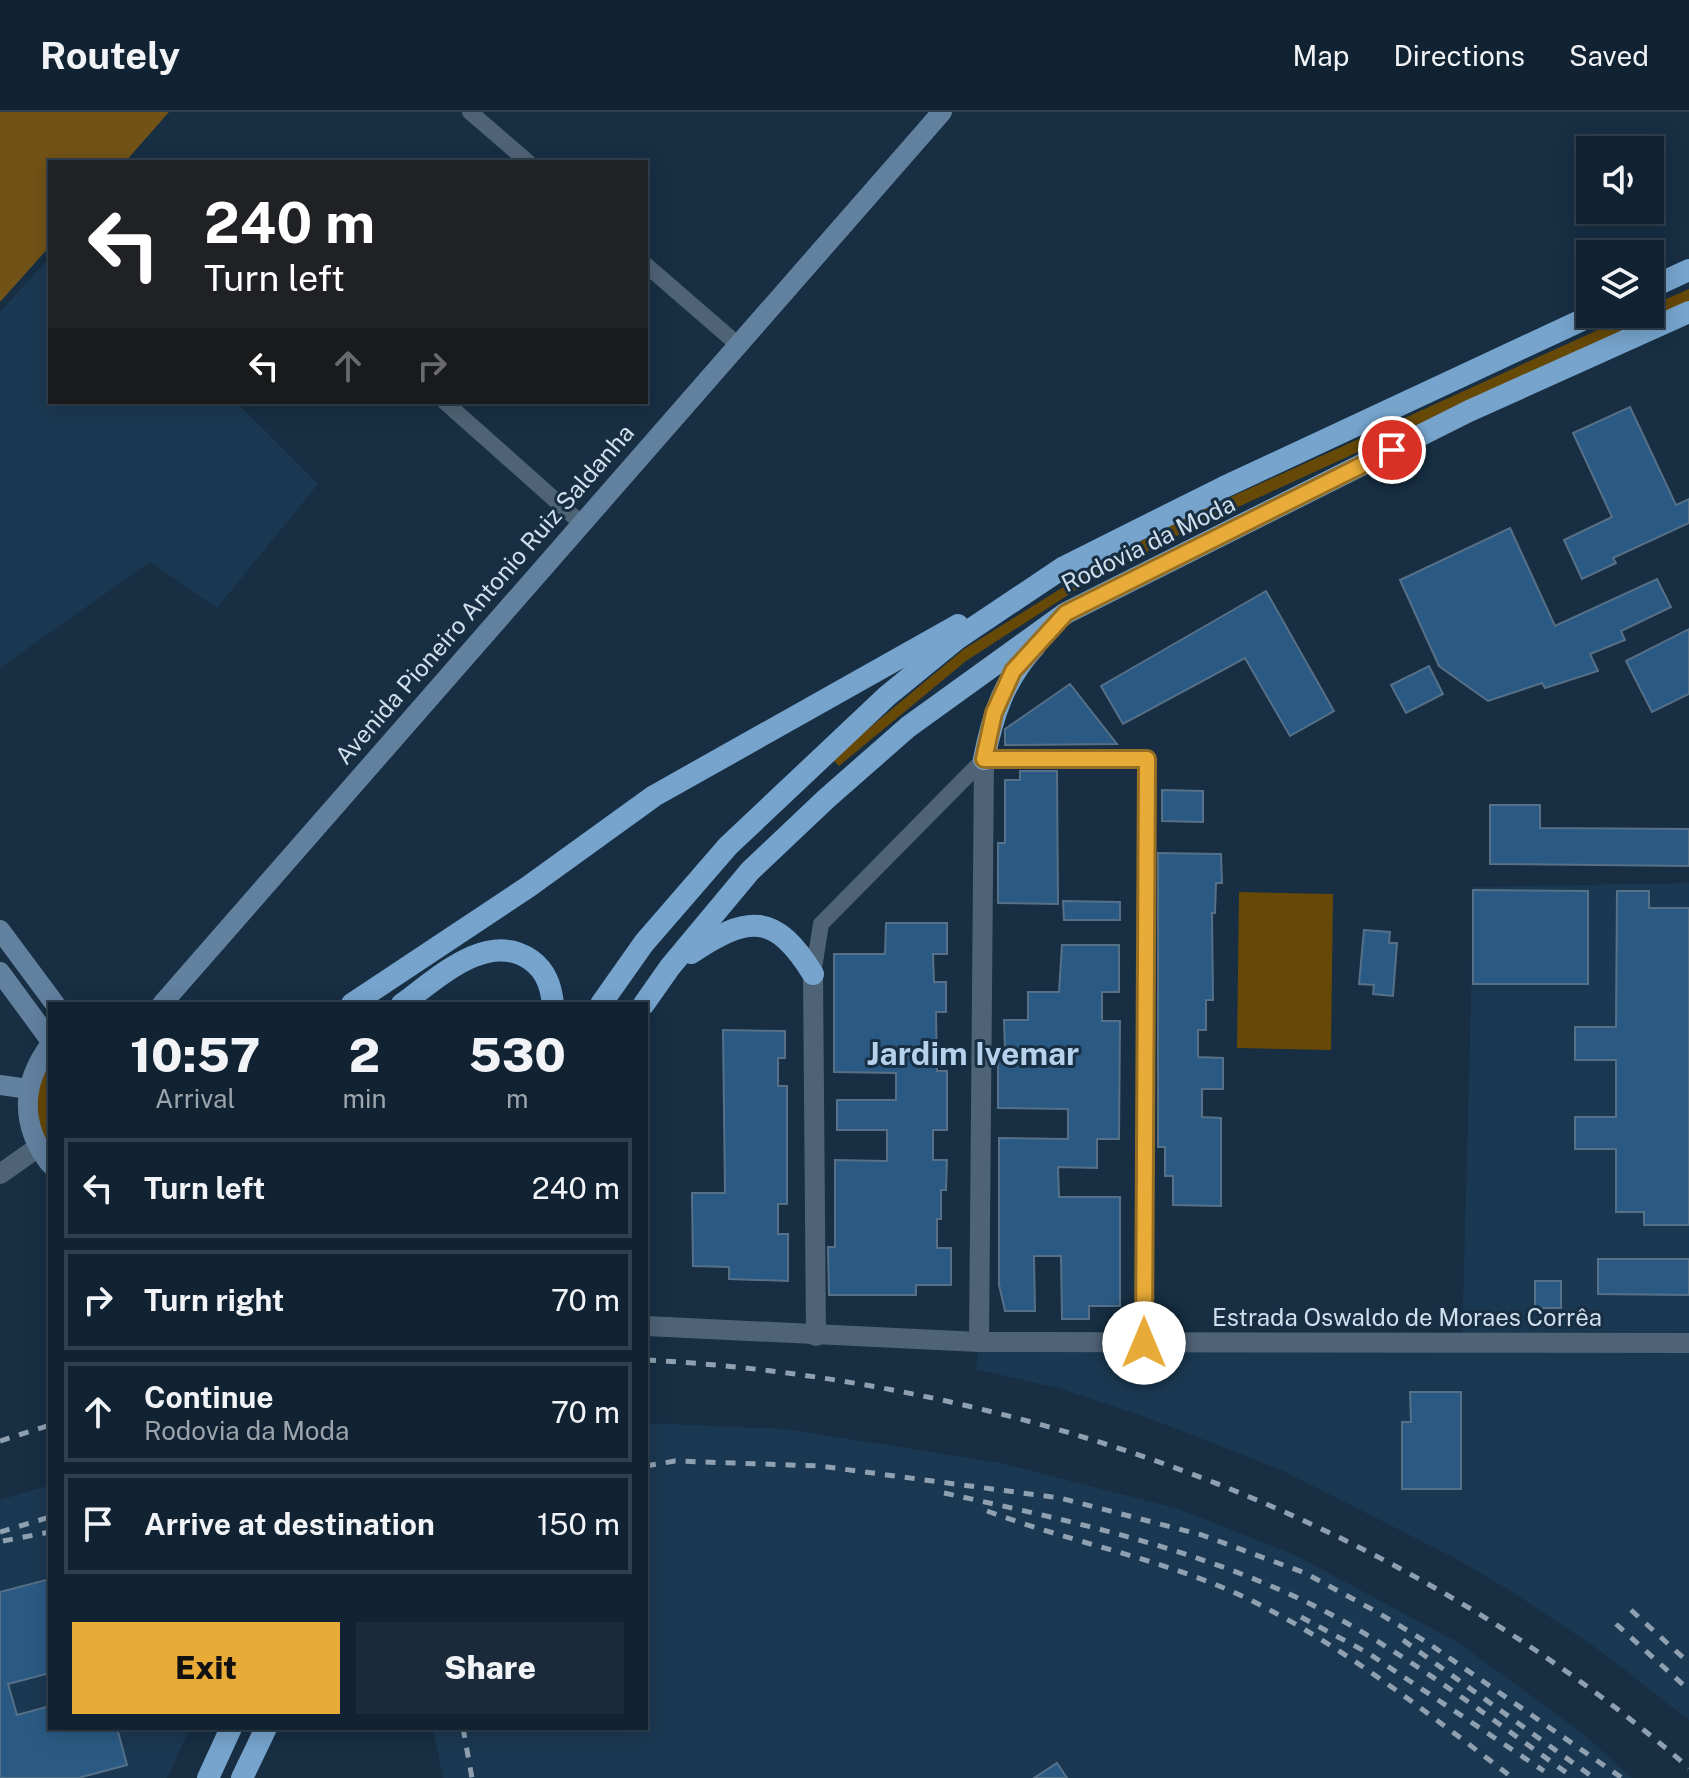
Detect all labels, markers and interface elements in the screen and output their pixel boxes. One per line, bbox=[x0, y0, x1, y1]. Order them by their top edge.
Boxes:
text: Routely bbox=[40, 33, 180, 78]
text: Map bbox=[1293, 39, 1349, 72]
text: Directions bbox=[1393, 39, 1525, 72]
text: Saved bbox=[1569, 39, 1649, 72]
map controls bbox=[1576, 136, 1664, 328]
button: sound bbox=[1576, 136, 1664, 224]
text: 240 m bbox=[204, 190, 375, 256]
icon: left bbox=[72, 192, 176, 296]
button: layers bbox=[1576, 240, 1664, 328]
text: Turn left bbox=[204, 257, 345, 299]
icon: left bbox=[242, 344, 286, 388]
icon: ahead bbox=[326, 344, 370, 388]
icon: right bbox=[410, 344, 454, 388]
pin bbox=[1358, 416, 1426, 484]
street label: Avenida Pioneiro Antonio Ruiz Saldanha bbox=[329, 418, 639, 770]
icon: arrive bbox=[1370, 428, 1414, 472]
street label: Rodovia da Moda bbox=[1057, 489, 1239, 597]
text: 10:57 bbox=[130, 1026, 260, 1083]
text: 2 bbox=[349, 1026, 380, 1083]
text: 530 bbox=[469, 1026, 566, 1083]
district label: Jardim Ivemar bbox=[867, 1035, 1079, 1072]
text: Arrival bbox=[155, 1083, 235, 1114]
text: min bbox=[342, 1083, 387, 1114]
text: m bbox=[506, 1083, 529, 1114]
icon: left bbox=[76, 1166, 120, 1210]
text: Turn left bbox=[144, 1170, 265, 1206]
text: 240 m bbox=[532, 1170, 620, 1206]
icon: right bbox=[76, 1278, 120, 1322]
text: Turn right bbox=[144, 1282, 284, 1318]
text: 70 m bbox=[551, 1282, 620, 1318]
position arrow bbox=[1102, 1301, 1186, 1385]
street label: Estrada Oswaldo de Moraes Corrêa bbox=[1212, 1303, 1602, 1331]
text: Continue bbox=[144, 1379, 274, 1415]
icon: ahead bbox=[76, 1390, 120, 1434]
text: 70 m bbox=[551, 1394, 620, 1430]
text: Rodovia da Moda bbox=[144, 1415, 349, 1446]
icon: arrive bbox=[76, 1502, 120, 1546]
text: Arrive at destination bbox=[144, 1506, 435, 1542]
text: 150 m bbox=[537, 1506, 620, 1542]
button: Exit bbox=[72, 1622, 340, 1714]
button: Share bbox=[356, 1622, 624, 1714]

